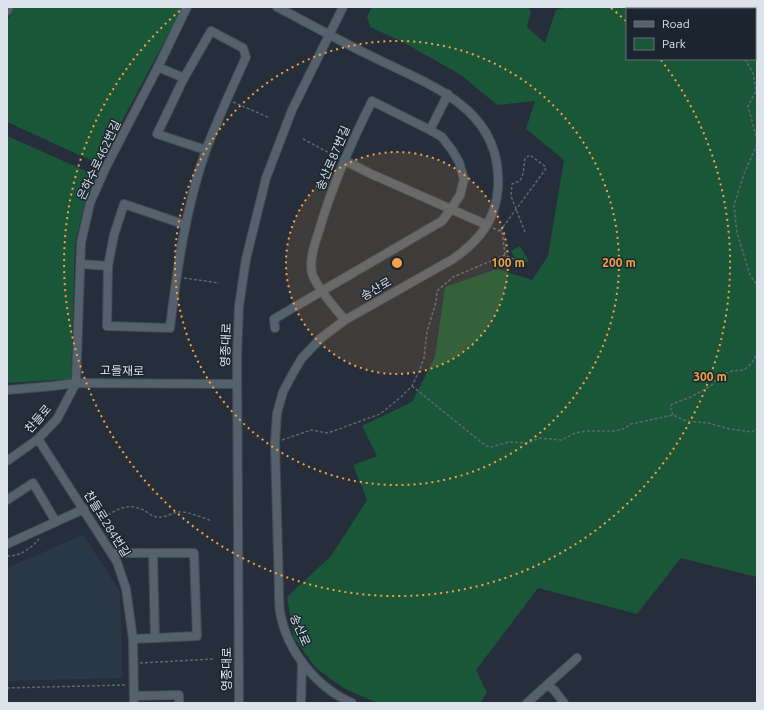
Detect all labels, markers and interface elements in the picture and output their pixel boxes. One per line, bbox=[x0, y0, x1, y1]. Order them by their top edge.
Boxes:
legend bbox=[626, 8, 756, 60]
text: Road bbox=[662, 17, 690, 30]
text: Park bbox=[662, 37, 686, 50]
street label: 은하수로462번길 bbox=[74, 118, 123, 202]
street label: 송산로87번길 bbox=[313, 124, 352, 192]
centre of rings bbox=[390, 256, 404, 270]
text: 100 m bbox=[491, 256, 525, 269]
text: 200 m bbox=[602, 256, 636, 269]
street label: 송산로 bbox=[358, 275, 393, 302]
street label: 영종대로 bbox=[218, 323, 233, 367]
street label: 고들재로 bbox=[100, 364, 144, 377]
text: 300 m bbox=[693, 370, 727, 383]
street label: 찬들로 bbox=[22, 402, 53, 435]
street label: 찬들로284번길 bbox=[82, 488, 133, 559]
street label: 송산로 bbox=[288, 612, 313, 648]
street label: 영종대로 bbox=[220, 647, 233, 691]

